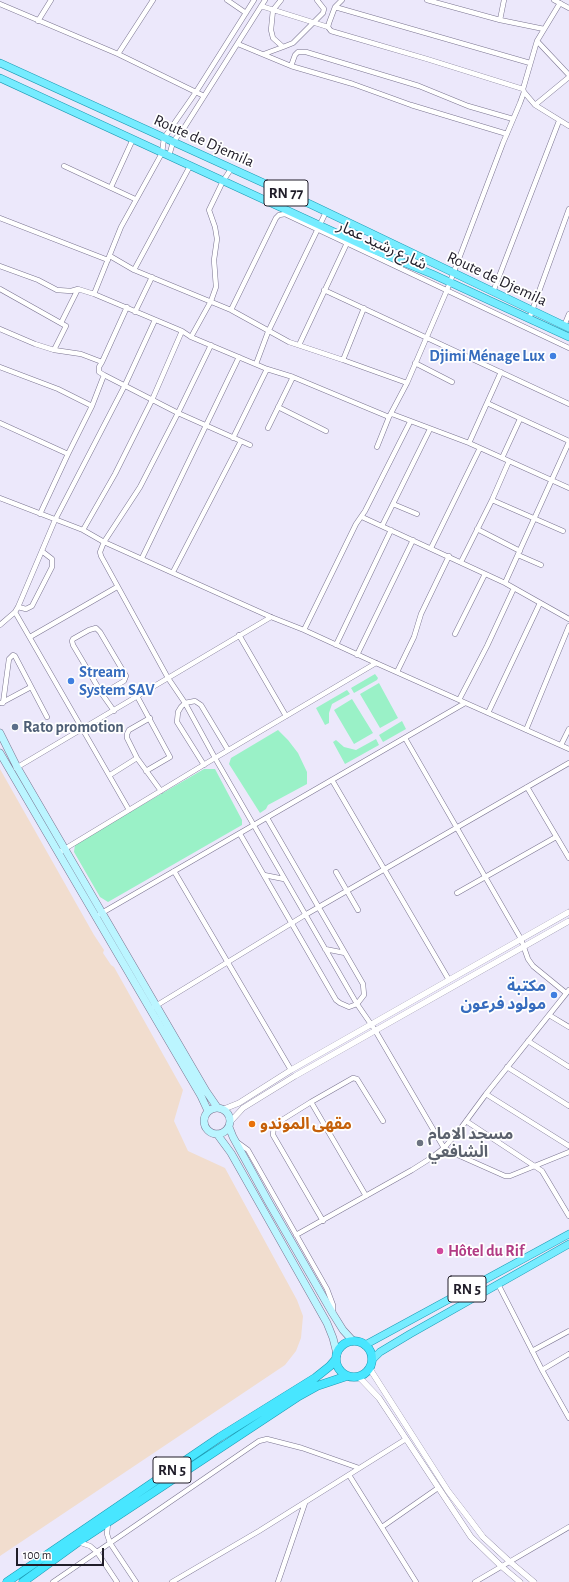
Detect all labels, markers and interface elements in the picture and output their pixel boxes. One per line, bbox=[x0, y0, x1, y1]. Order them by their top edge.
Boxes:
street label: Route de Djemila bbox=[151, 110, 257, 172]
road number: RN 77 bbox=[264, 180, 308, 206]
street label: شارع رشيد عمار bbox=[334, 216, 430, 274]
street label: Route de Djemila bbox=[444, 247, 550, 311]
place label: Djimi Ménage Lux bbox=[429, 346, 545, 366]
marker: Djimi Ménage Lux bbox=[548, 351, 558, 361]
place label: Stream System SAV bbox=[79, 662, 155, 700]
marker: Stream System SAV bbox=[66, 676, 76, 686]
place label: Rato promotion bbox=[23, 717, 124, 737]
marker: Rato promotion bbox=[10, 722, 20, 732]
place label: مكتبة مولود فرعون bbox=[460, 976, 546, 1014]
marker: مكتبة مولود فرعون bbox=[549, 990, 559, 1000]
place label: مقهى الموندو bbox=[260, 1114, 352, 1134]
marker: مقهى الموندو bbox=[247, 1119, 257, 1129]
place label: مسجد الامام الشافعي bbox=[428, 1124, 513, 1162]
marker: مسجد الامام الشافعي bbox=[415, 1138, 425, 1148]
place label: Hôtel du Rif bbox=[448, 1241, 524, 1261]
marker: Hôtel du Rif bbox=[435, 1246, 445, 1256]
road number: RN 5 bbox=[448, 1276, 486, 1302]
road number: RN 5 bbox=[153, 1457, 191, 1483]
scale bar bbox=[18, 1540, 106, 1566]
text: 100 m bbox=[23, 1549, 51, 1561]

